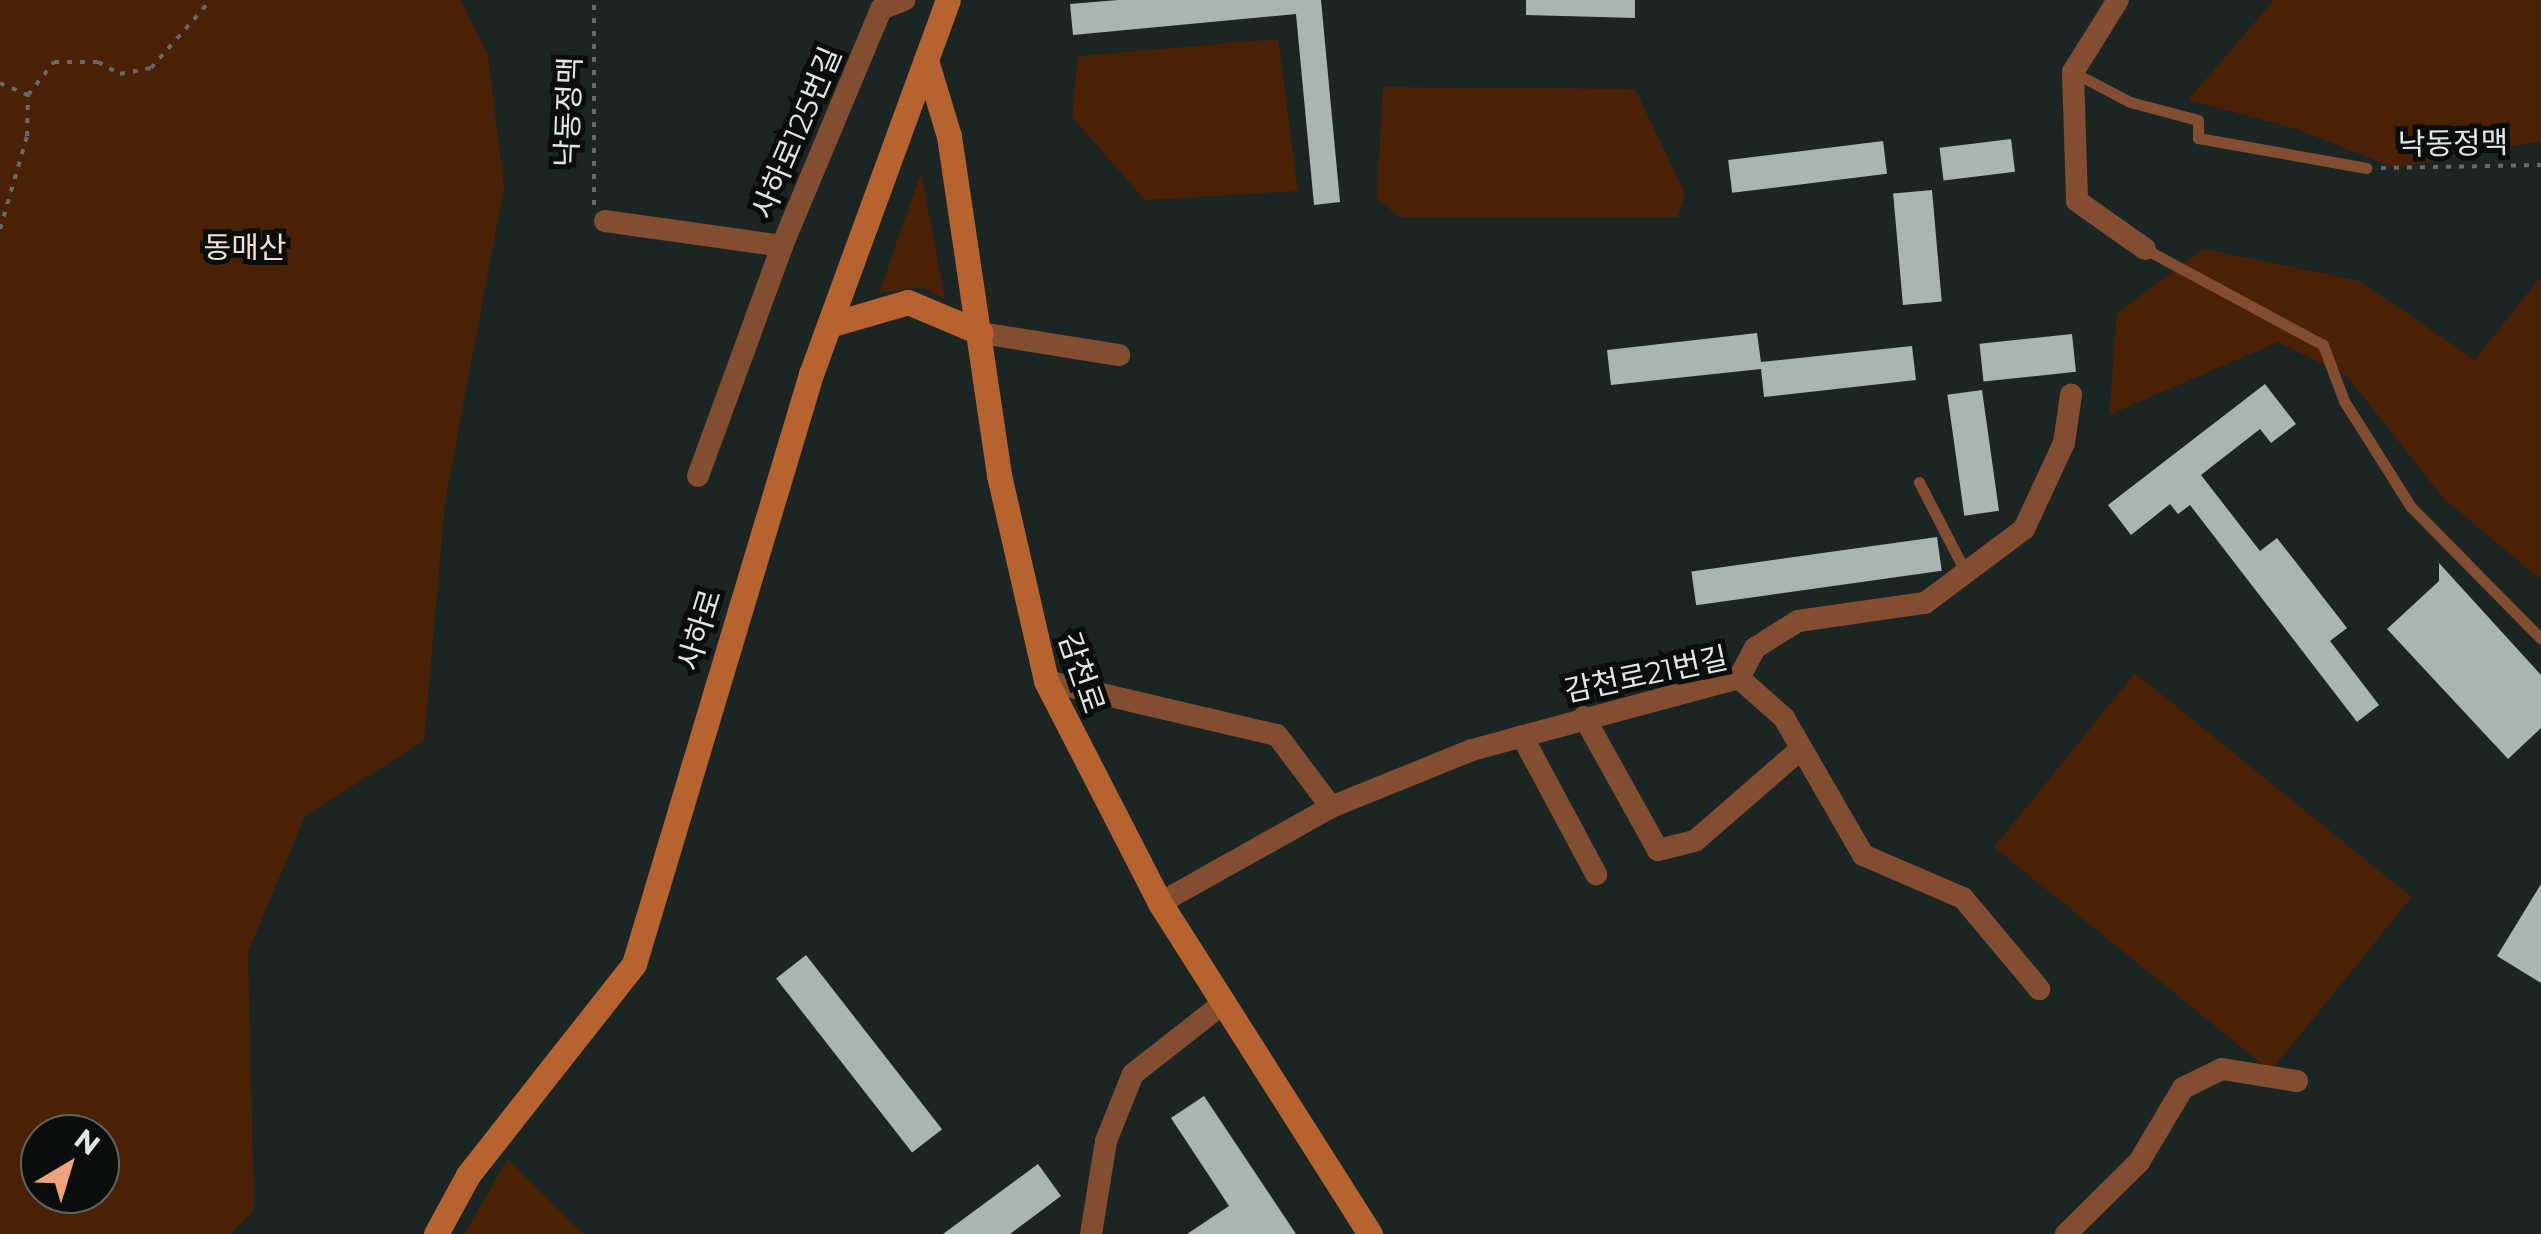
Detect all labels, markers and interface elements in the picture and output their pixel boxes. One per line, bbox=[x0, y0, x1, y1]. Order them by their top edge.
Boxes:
street label: 사하로125번길 bbox=[745, 42, 849, 224]
street label: 낙동정맥 bbox=[549, 56, 589, 168]
street label: 낙동정맥 bbox=[2397, 125, 2509, 163]
park label: 동매산 bbox=[204, 230, 286, 266]
street label: 사하로 bbox=[671, 585, 729, 675]
street label: 감천로 bbox=[1051, 628, 1111, 718]
street label: 감천로21번길 bbox=[1561, 640, 1731, 710]
north arrow bbox=[20, 1114, 120, 1214]
text: N bbox=[68, 1122, 107, 1162]

